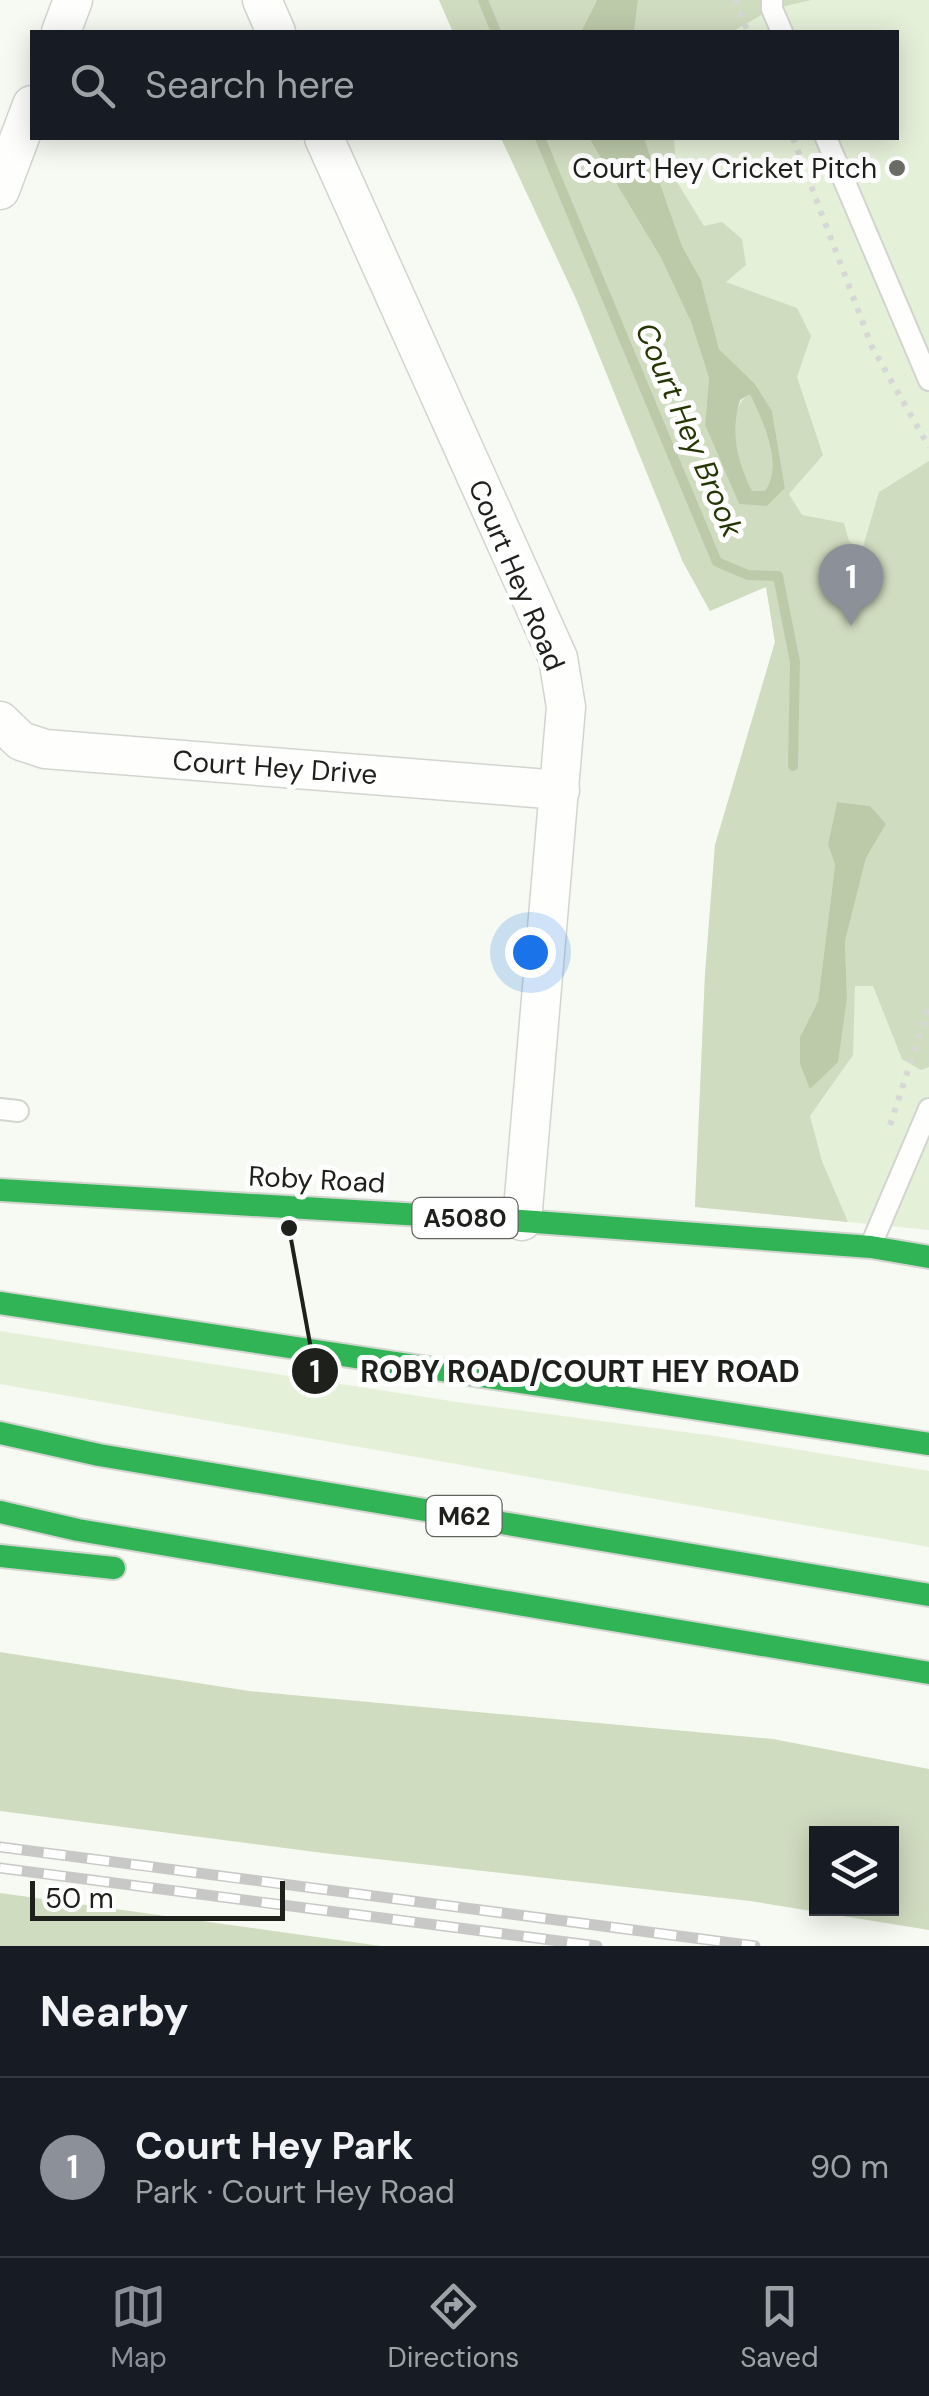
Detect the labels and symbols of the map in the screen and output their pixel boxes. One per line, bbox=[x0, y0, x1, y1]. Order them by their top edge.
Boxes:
place label: Court Hey Cricket Pitch bbox=[572, 150, 877, 187]
marker: Court Hey Cricket Pitch bbox=[886, 157, 908, 179]
water label: Court Hey Brook bbox=[627, 316, 753, 544]
street label: Court Hey Road bbox=[460, 474, 573, 676]
pin: 1 bbox=[818, 544, 884, 626]
street label: Court Hey Drive bbox=[171, 742, 379, 793]
your location bbox=[505, 927, 556, 978]
street label: Roby Road bbox=[248, 1157, 386, 1202]
road number: A5080 bbox=[412, 1198, 518, 1238]
callout: ROBY ROAD/COURT HEY ROAD bbox=[290, 1341, 820, 1401]
text: 1 bbox=[310, 1352, 320, 1391]
text: ROBY ROAD/COURT HEY ROAD bbox=[360, 1352, 800, 1391]
road number: M62 bbox=[426, 1496, 502, 1536]
scale bar bbox=[30, 1876, 285, 1920]

